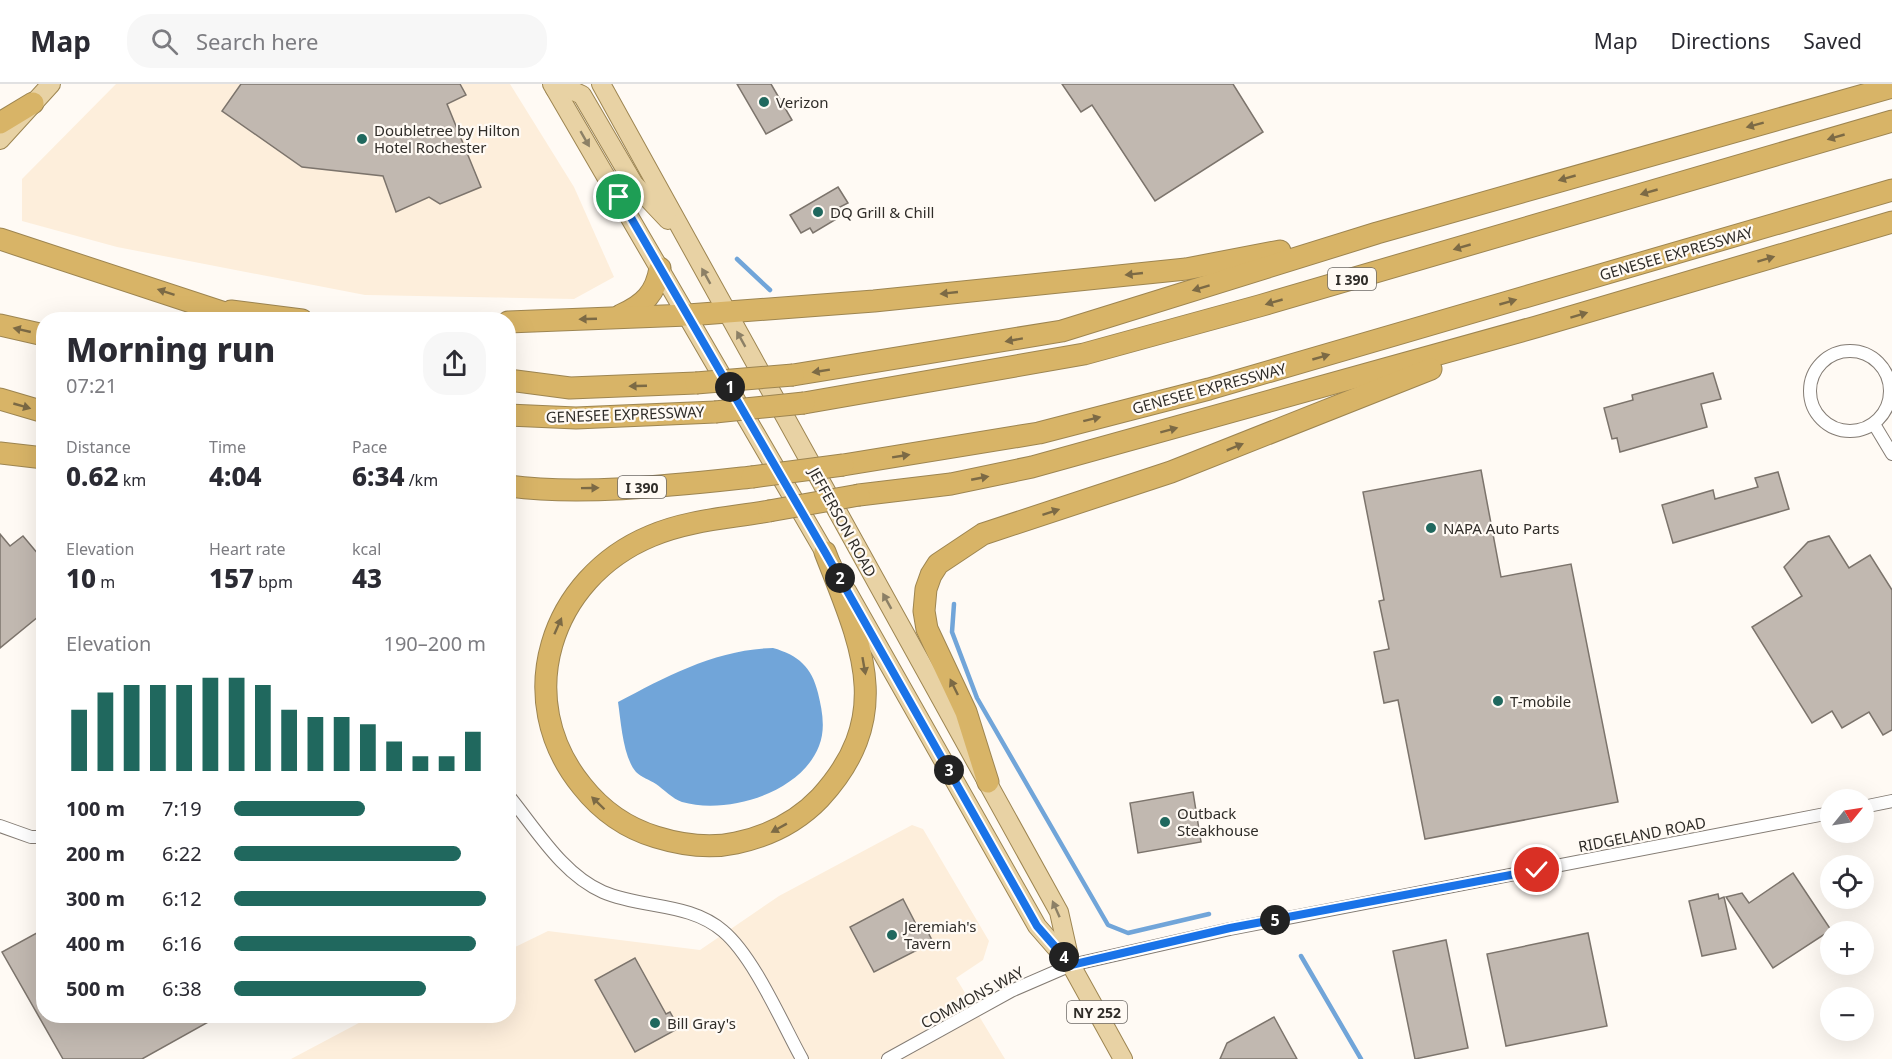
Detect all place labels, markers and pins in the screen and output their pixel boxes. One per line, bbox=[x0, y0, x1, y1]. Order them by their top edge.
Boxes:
place label: Verizon bbox=[776, 92, 829, 112]
marker: Verizon bbox=[757, 95, 771, 109]
place label: Doubletree by Hilton Hotel Rochester bbox=[374, 120, 520, 157]
marker: Doubletree by Hilton Hotel Rochester bbox=[355, 132, 369, 146]
pin bbox=[593, 171, 644, 222]
place label: DQ Grill & Chill bbox=[830, 202, 934, 222]
marker: DQ Grill & Chill bbox=[811, 205, 825, 219]
pin: 1 bbox=[715, 372, 745, 402]
place label: NAPA Auto Parts bbox=[1443, 518, 1559, 538]
marker: NAPA Auto Parts bbox=[1424, 521, 1438, 535]
pin: 2 bbox=[825, 563, 855, 593]
place label: T-mobile bbox=[1510, 691, 1571, 711]
marker: T-mobile bbox=[1491, 694, 1505, 708]
pin: 3 bbox=[934, 755, 964, 785]
place label: Outback Steakhouse bbox=[1177, 803, 1259, 840]
marker: Outback Steakhouse bbox=[1158, 815, 1172, 829]
pin bbox=[1511, 844, 1562, 895]
pin: 5 bbox=[1260, 905, 1290, 935]
place label: Jeremiah's Tavern bbox=[902, 916, 976, 953]
marker: Jeremiah's Tavern bbox=[885, 928, 899, 942]
pin: 4 bbox=[1049, 942, 1079, 972]
place label: Bill Gray's bbox=[667, 1013, 736, 1033]
marker: Bill Gray's bbox=[648, 1016, 662, 1030]

